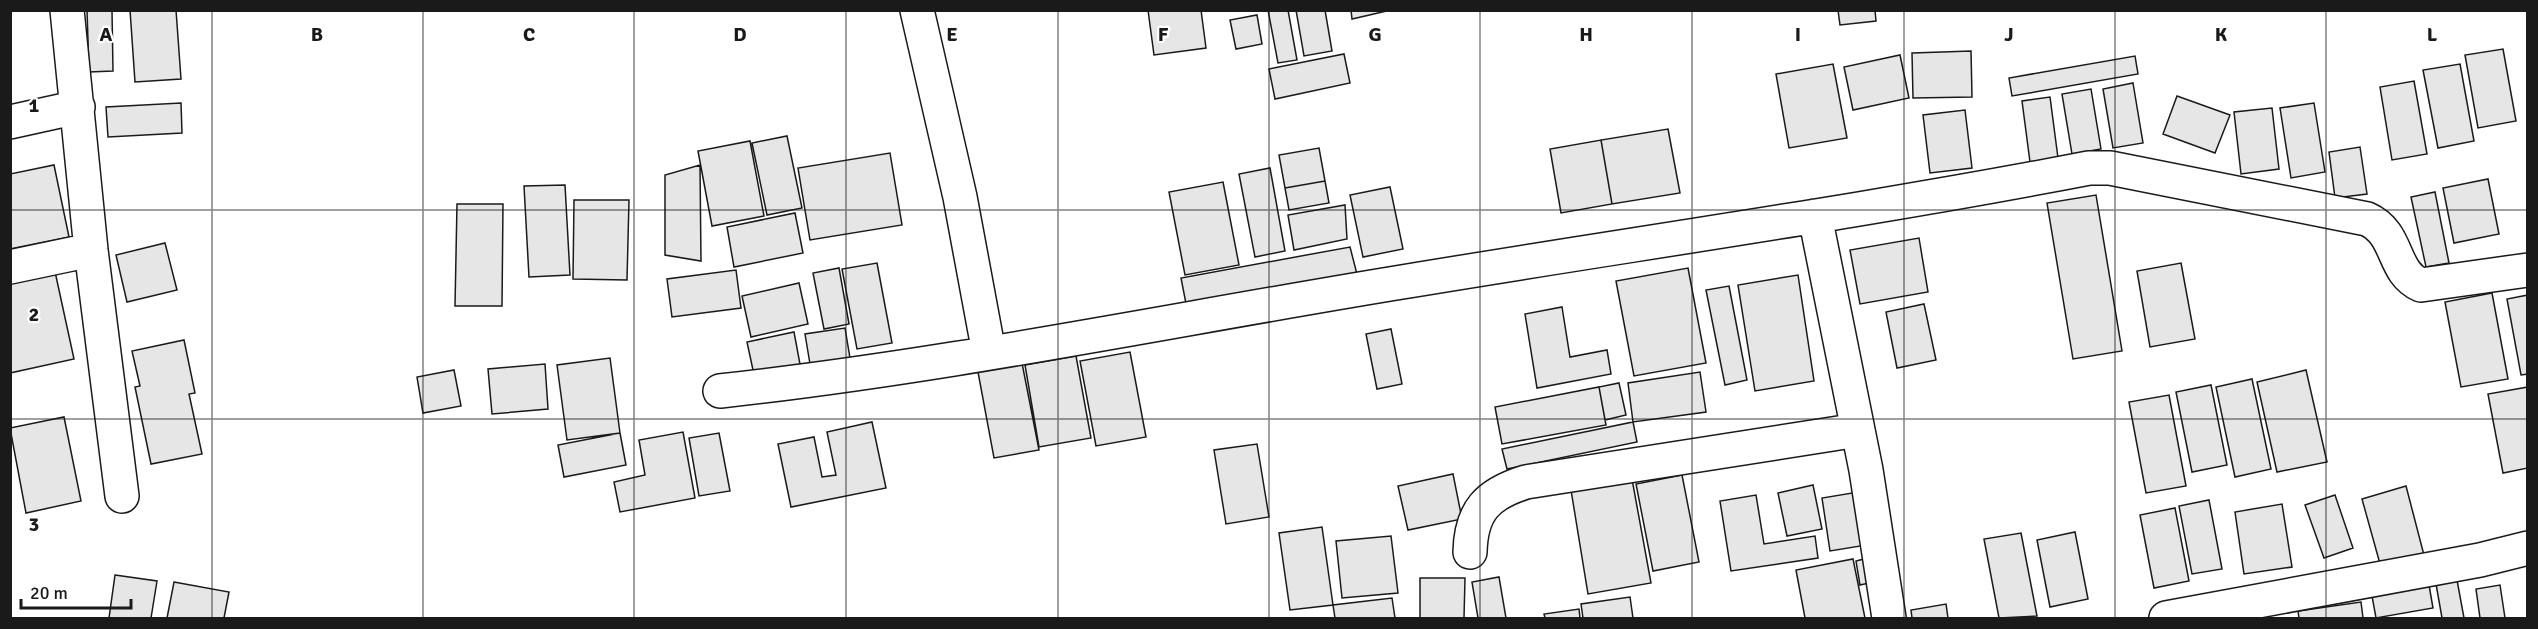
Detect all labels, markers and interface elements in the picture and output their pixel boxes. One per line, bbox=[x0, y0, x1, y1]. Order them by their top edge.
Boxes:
text: A bbox=[100, 22, 113, 47]
text: B bbox=[311, 22, 323, 47]
text: C bbox=[523, 22, 535, 47]
text: D bbox=[733, 22, 747, 47]
text: E bbox=[946, 22, 958, 47]
text: F bbox=[1158, 22, 1169, 47]
text: G bbox=[1368, 22, 1382, 47]
text: H bbox=[1579, 22, 1593, 47]
text: I bbox=[1795, 22, 1801, 47]
text: J bbox=[2004, 22, 2014, 47]
text: K bbox=[2215, 22, 2228, 47]
text: L bbox=[2427, 22, 2438, 47]
text: 1 bbox=[29, 93, 40, 118]
text: 2 bbox=[29, 302, 39, 327]
text: 3 bbox=[29, 512, 39, 537]
scale bar bbox=[21, 572, 130, 610]
text: 20 m bbox=[30, 582, 68, 604]

